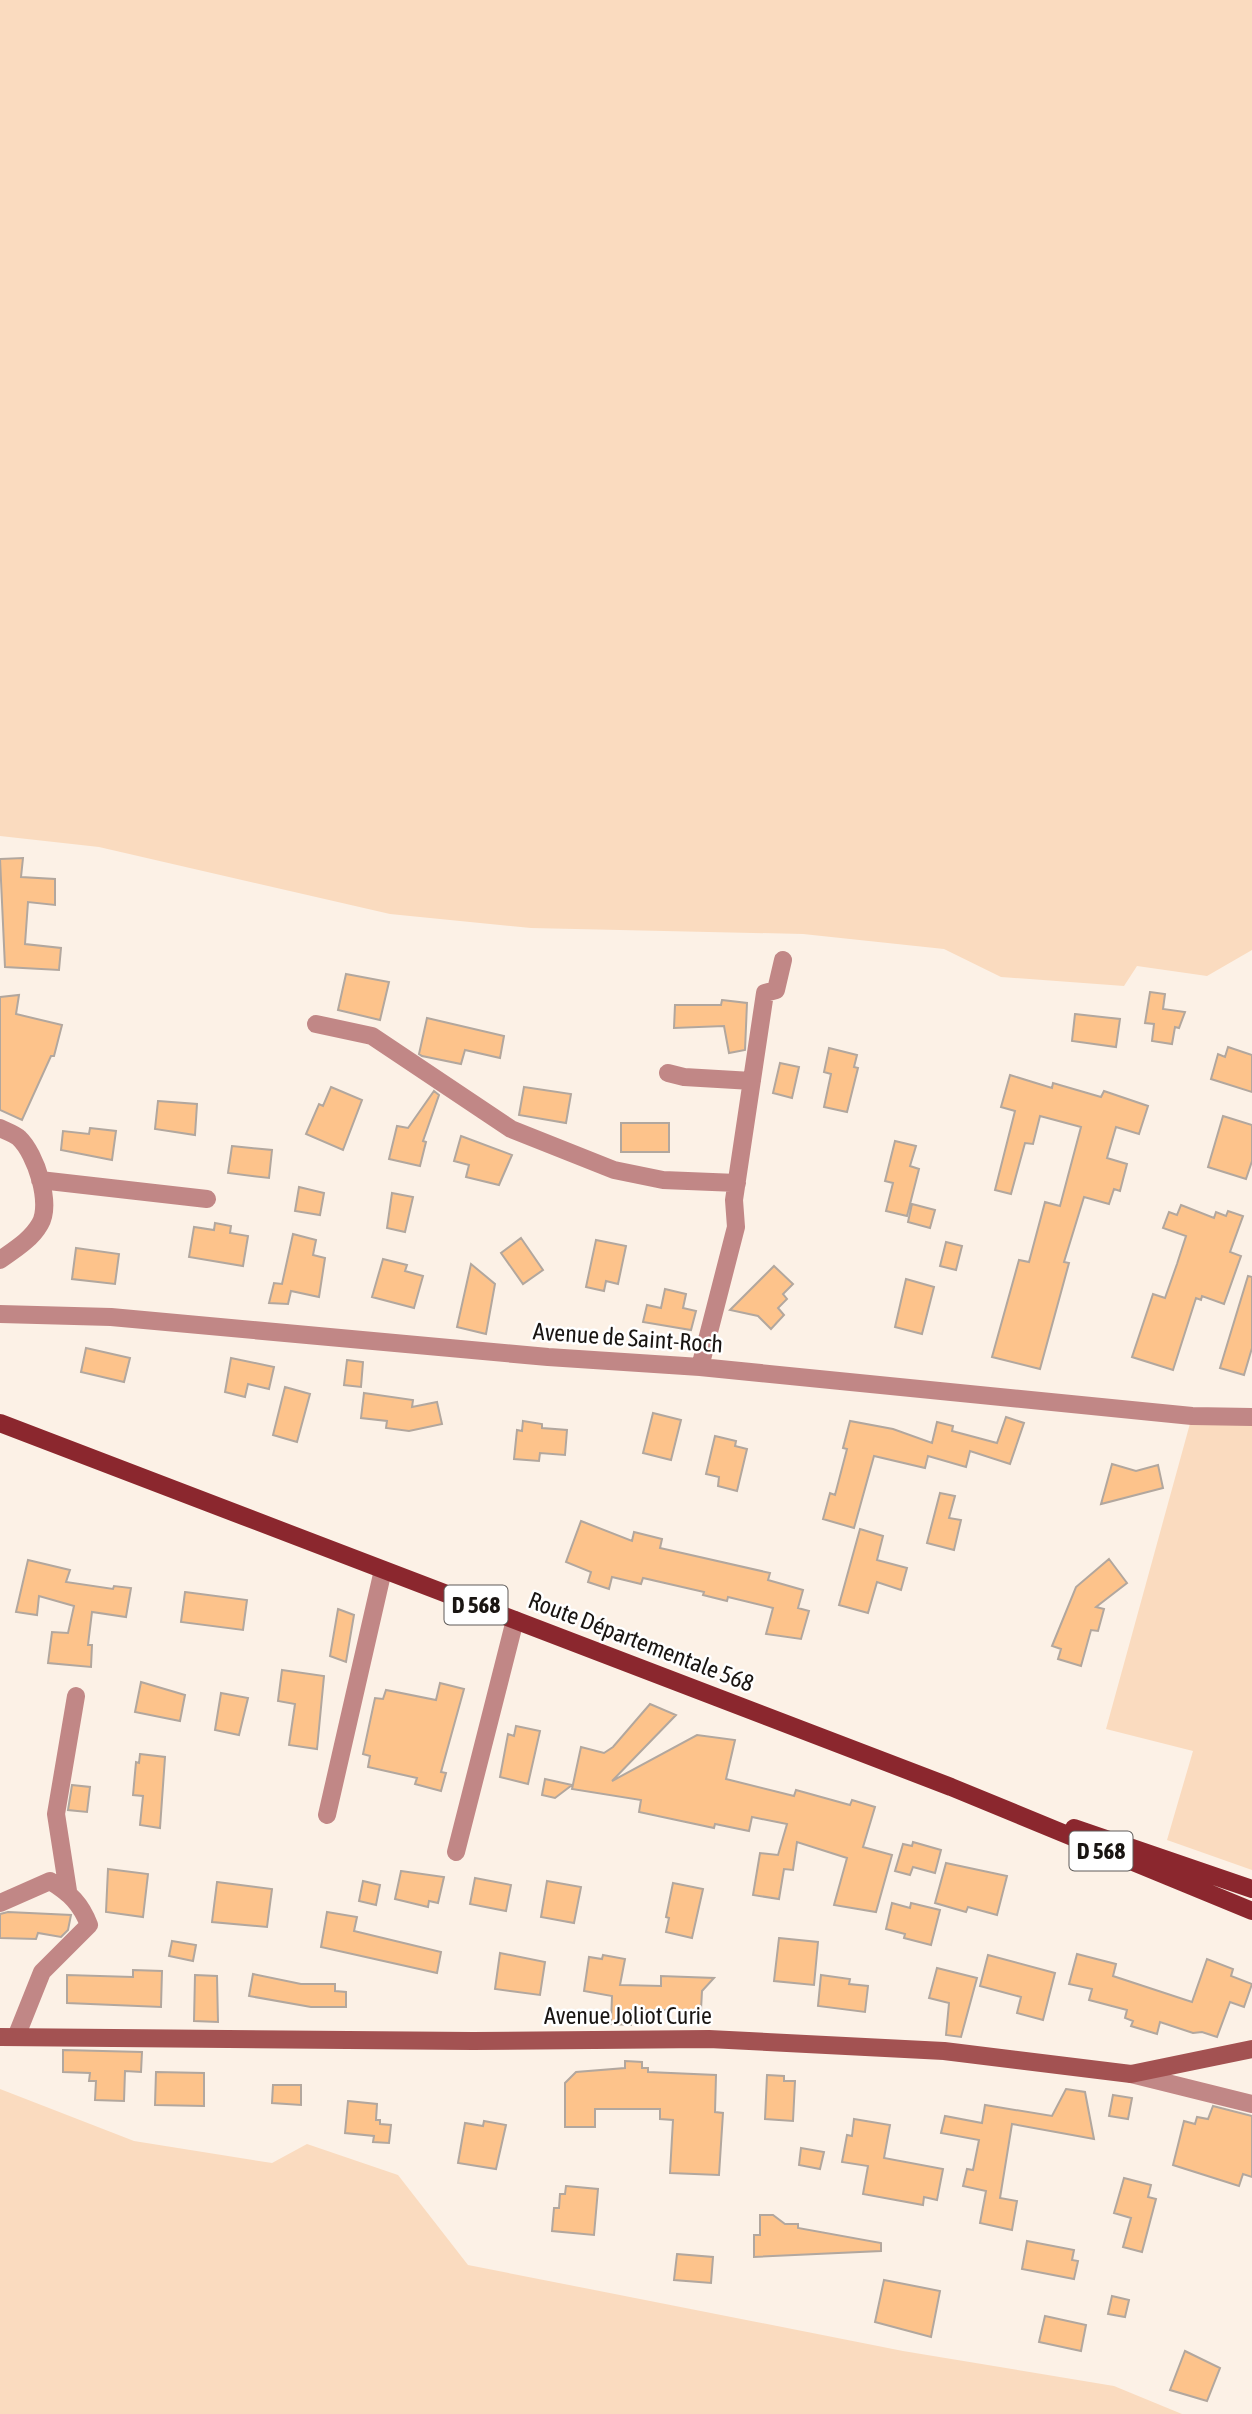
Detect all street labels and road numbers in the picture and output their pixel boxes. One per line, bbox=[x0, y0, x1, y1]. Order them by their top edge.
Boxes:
street label: Avenue de Saint-Roch bbox=[532, 1317, 724, 1358]
road number: D 568 bbox=[444, 1586, 508, 1624]
street label: Route Départementale 568 bbox=[525, 1586, 758, 1697]
road number: D 568 bbox=[1070, 1832, 1132, 1870]
street label: Avenue Joliot Curie bbox=[544, 2002, 712, 2029]

